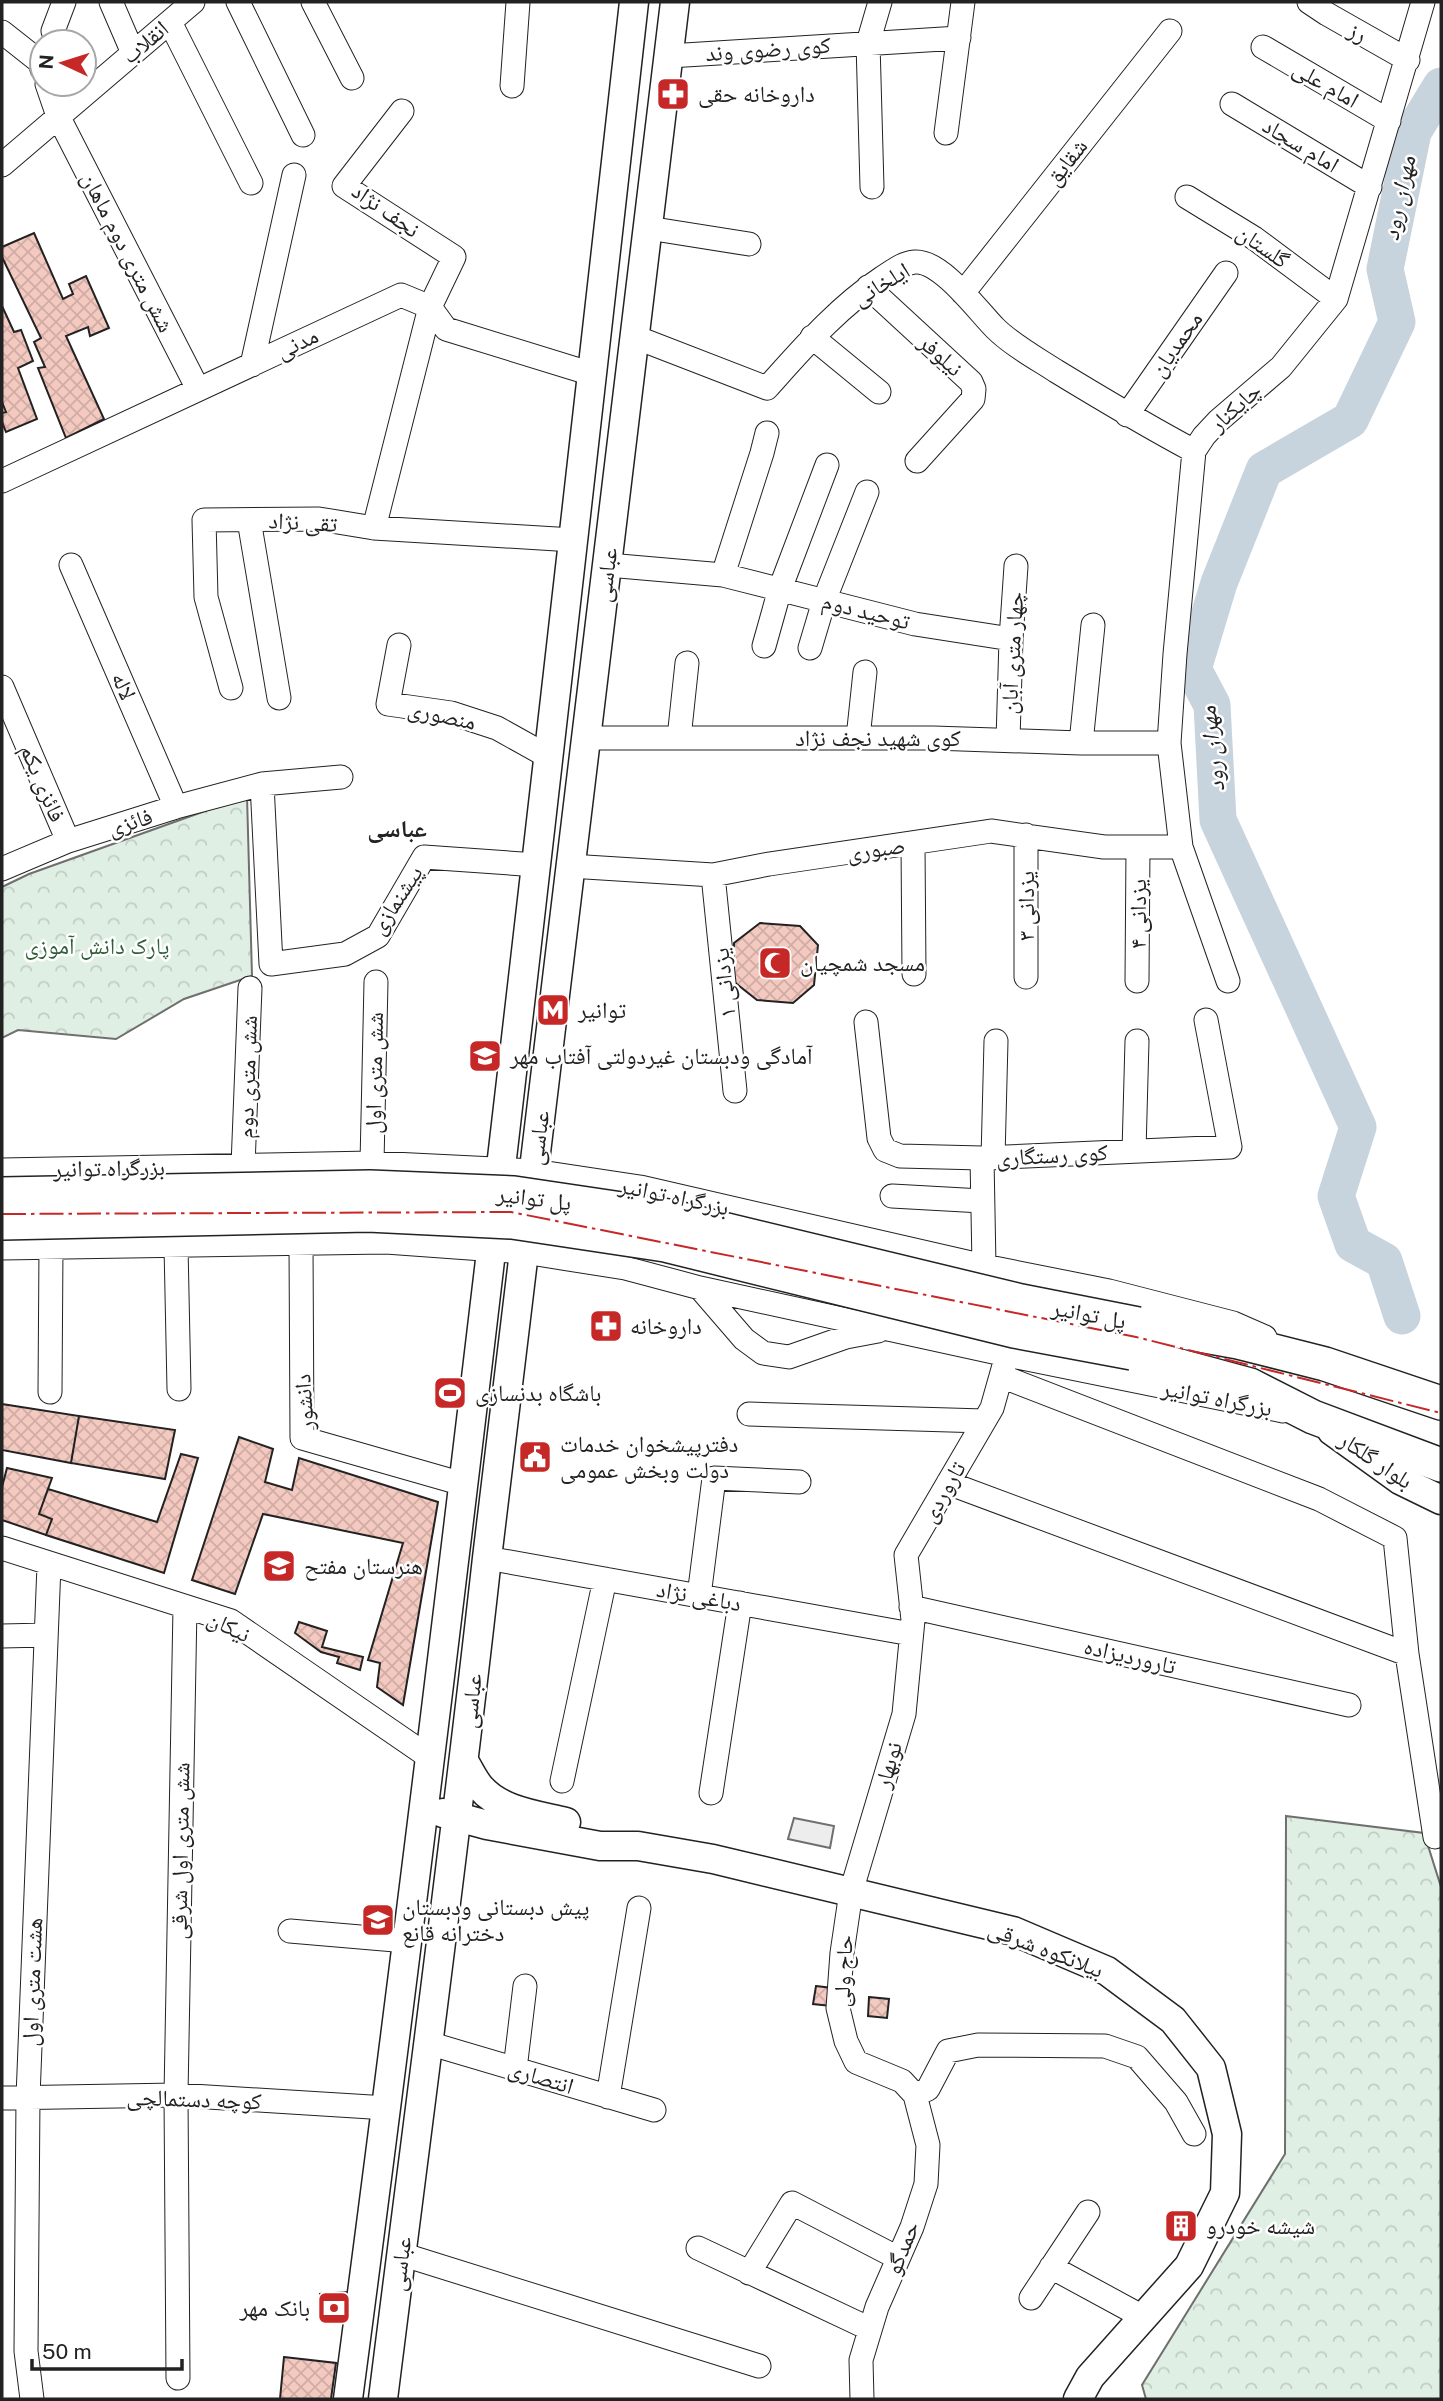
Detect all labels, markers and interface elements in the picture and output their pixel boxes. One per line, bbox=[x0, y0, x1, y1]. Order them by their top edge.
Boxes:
street label: انقلاب bbox=[116, 14, 174, 69]
street label: رز bbox=[1343, 15, 1373, 48]
north arrow bbox=[28, 28, 98, 98]
street label: کوی رضوی وند bbox=[704, 31, 832, 67]
text: N bbox=[35, 54, 58, 70]
street label: امام علی bbox=[1287, 54, 1364, 116]
pharmacy icon: داروخانه حقی bbox=[654, 75, 692, 113]
place label: داروخانه حقی bbox=[698, 80, 815, 108]
street label: امام سجاد bbox=[1257, 111, 1344, 180]
street label: شقایق bbox=[1039, 133, 1093, 191]
water label: مهران رود bbox=[1375, 153, 1423, 243]
street label: شش متری دوم ماهان bbox=[74, 167, 181, 338]
street label: نجف نژاد bbox=[347, 177, 425, 243]
street label: گلستان bbox=[1231, 218, 1295, 274]
street label: ایلخانی bbox=[847, 256, 915, 312]
street label: محمدیان bbox=[1143, 306, 1209, 382]
street label: مدنی bbox=[271, 321, 323, 365]
street label: نیلوفر bbox=[913, 327, 969, 382]
street label: چایکنار bbox=[1202, 376, 1267, 438]
street label: تقی نژاد bbox=[268, 506, 338, 538]
street label: عباسى bbox=[589, 546, 623, 604]
street label: توحید دوم bbox=[819, 587, 913, 637]
street label: چهار متری آبان bbox=[995, 591, 1029, 715]
street label: لاله bbox=[107, 668, 142, 704]
street label: منصوری bbox=[405, 694, 479, 736]
water label: مهران رود bbox=[1193, 705, 1231, 793]
street label: کوی شهید نجف نژاد bbox=[795, 724, 961, 752]
street label: فائزی یکم bbox=[12, 740, 72, 827]
street label: فائزی bbox=[104, 802, 156, 842]
district label: عباسی bbox=[367, 814, 427, 843]
street label: صبوری bbox=[845, 831, 907, 867]
street label: پیشنمازی bbox=[363, 860, 429, 940]
street label: یزدانی ۳ bbox=[1012, 871, 1040, 941]
street label: یزدانی ۴ bbox=[1124, 879, 1152, 949]
park label: پارک دانش آموزی bbox=[25, 932, 169, 960]
mosque icon: مسجد شمچیان bbox=[756, 944, 794, 982]
street label: یزدانی ۱ bbox=[706, 947, 742, 1019]
place label: مسجد شمچیان bbox=[800, 949, 925, 977]
metro station icon: توانیر bbox=[534, 991, 572, 1029]
place label: توانیر bbox=[577, 996, 626, 1023]
street label: شش متری اول bbox=[359, 1012, 389, 1134]
street label: شش متری دوم bbox=[231, 1015, 265, 1139]
school or university icon: آمادگی ودبستان غیردولتی آفتاب مهر bbox=[466, 1037, 504, 1075]
place label: آمادگی ودبستان غیردولتی آفتاب مهر bbox=[509, 1042, 814, 1070]
street label: عباسى bbox=[521, 1109, 555, 1167]
street label: کوی رستگاری bbox=[995, 1138, 1109, 1172]
street label: بزرگراه توانیر bbox=[52, 1153, 165, 1183]
street label: بزرگراه توانیر bbox=[615, 1170, 732, 1221]
street label: پل توانیر bbox=[494, 1179, 573, 1217]
street label: پل توانیر bbox=[1048, 1293, 1129, 1335]
pharmacy icon: داروخانه bbox=[587, 1307, 625, 1345]
place label: داروخانه bbox=[630, 1312, 702, 1339]
street label: دانشور bbox=[288, 1373, 319, 1432]
street label: بزرگراه توانیر bbox=[1159, 1373, 1275, 1422]
sports icon: باشگاه بدنسازی bbox=[431, 1374, 469, 1412]
place label: باشگاه بدنسازی bbox=[475, 1379, 601, 1407]
street label: بلوار گلکار bbox=[1333, 1425, 1418, 1495]
place label: دفترپیشخوان خدمات دولت وبخش عمومی bbox=[560, 1430, 738, 1484]
public building icon: دفترپیشخوان خدمات دولت وبخش عمومی bbox=[516, 1438, 554, 1476]
street label: تاروردی bbox=[914, 1456, 972, 1528]
school or university icon: هنرستان مفتح bbox=[260, 1547, 298, 1585]
place label: هنرستان مفتح bbox=[304, 1552, 423, 1581]
street label: دباغی نژاد bbox=[655, 1575, 743, 1617]
street label: نیکان bbox=[203, 1604, 255, 1648]
street label: تاروردیزاده bbox=[1082, 1632, 1179, 1680]
street label: عباسى bbox=[454, 1672, 488, 1730]
street label: نوبهار bbox=[868, 1739, 908, 1792]
street label: شش متری اول شرقی bbox=[164, 1762, 196, 1940]
place label: پیش دبستانی ودبستان دخترانه قانع bbox=[402, 1893, 590, 1948]
school or university icon: پیش دبستانی ودبستان دخترانه قانع bbox=[359, 1901, 397, 1939]
street label: بیلانکوه شرقی bbox=[984, 1914, 1108, 1984]
street label: هشت متری اول bbox=[16, 1917, 48, 2047]
street label: حاج ولی bbox=[827, 1934, 860, 2008]
street label: انتصاری bbox=[505, 2054, 577, 2100]
street label: کوچه دستمالچی bbox=[126, 2083, 262, 2115]
building icon: شیشه خودرو bbox=[1162, 2207, 1200, 2245]
place label: شیشه خودرو bbox=[1206, 2212, 1315, 2239]
street label: حمدگو bbox=[879, 2217, 924, 2279]
street label: عباسى bbox=[383, 2235, 417, 2293]
bank icon: بانک مهر bbox=[315, 2289, 353, 2327]
place label: بانک مهر bbox=[239, 2294, 310, 2322]
scale bar bbox=[32, 2328, 182, 2372]
text: 50 m bbox=[42, 2339, 92, 2364]

